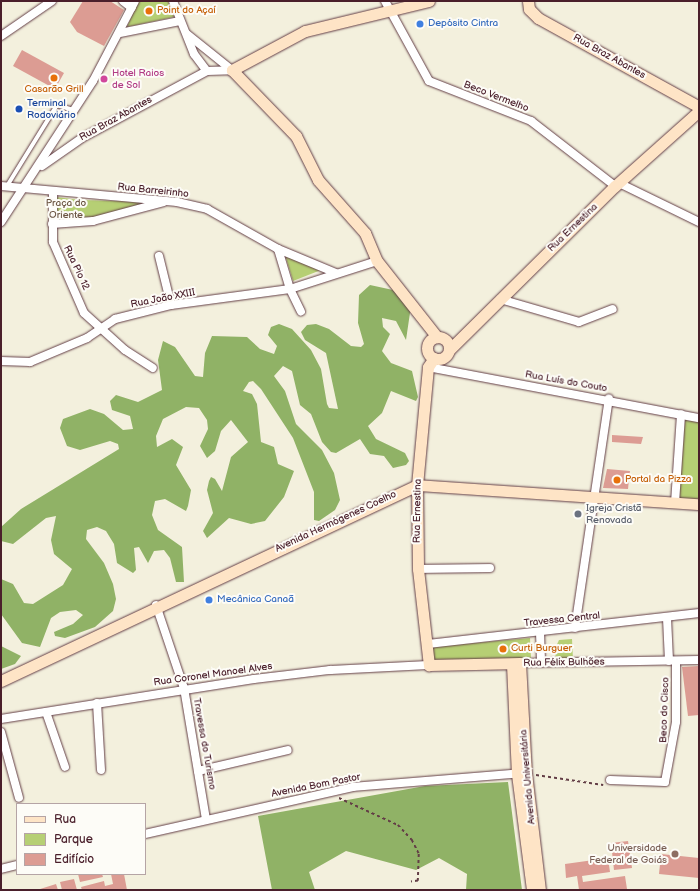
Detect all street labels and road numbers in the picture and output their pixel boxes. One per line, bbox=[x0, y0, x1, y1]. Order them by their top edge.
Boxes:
street label: Rua Braz Abantes bbox=[571, 32, 647, 82]
street label: Beco Vermelho bbox=[462, 79, 530, 115]
street label: Rua Braz Abantes bbox=[78, 94, 154, 144]
street label: Rua Barreirinho bbox=[117, 181, 189, 201]
street label: Rua Ernestina bbox=[546, 201, 600, 255]
street label: Rua Pio 12 bbox=[60, 244, 92, 292]
street label: Rua João XXIII bbox=[129, 287, 197, 311]
street label: Rua Luís do Couto bbox=[524, 369, 608, 395]
street label: Rua Ernestina bbox=[411, 479, 425, 543]
street label: Avenida Hermógenes Coelho bbox=[273, 489, 399, 555]
street label: Travessa Central bbox=[523, 610, 601, 630]
street label: Rua Félix Bulhões bbox=[523, 656, 605, 670]
street label: Rua Coronel Manoel Alves bbox=[153, 661, 273, 689]
street label: Beco do Cisco bbox=[658, 677, 672, 743]
street label: Travessa do Turismo bbox=[190, 697, 218, 791]
street label: Avenida Universitária bbox=[518, 729, 538, 825]
street label: Avenida Bom Pastor bbox=[270, 771, 362, 801]

